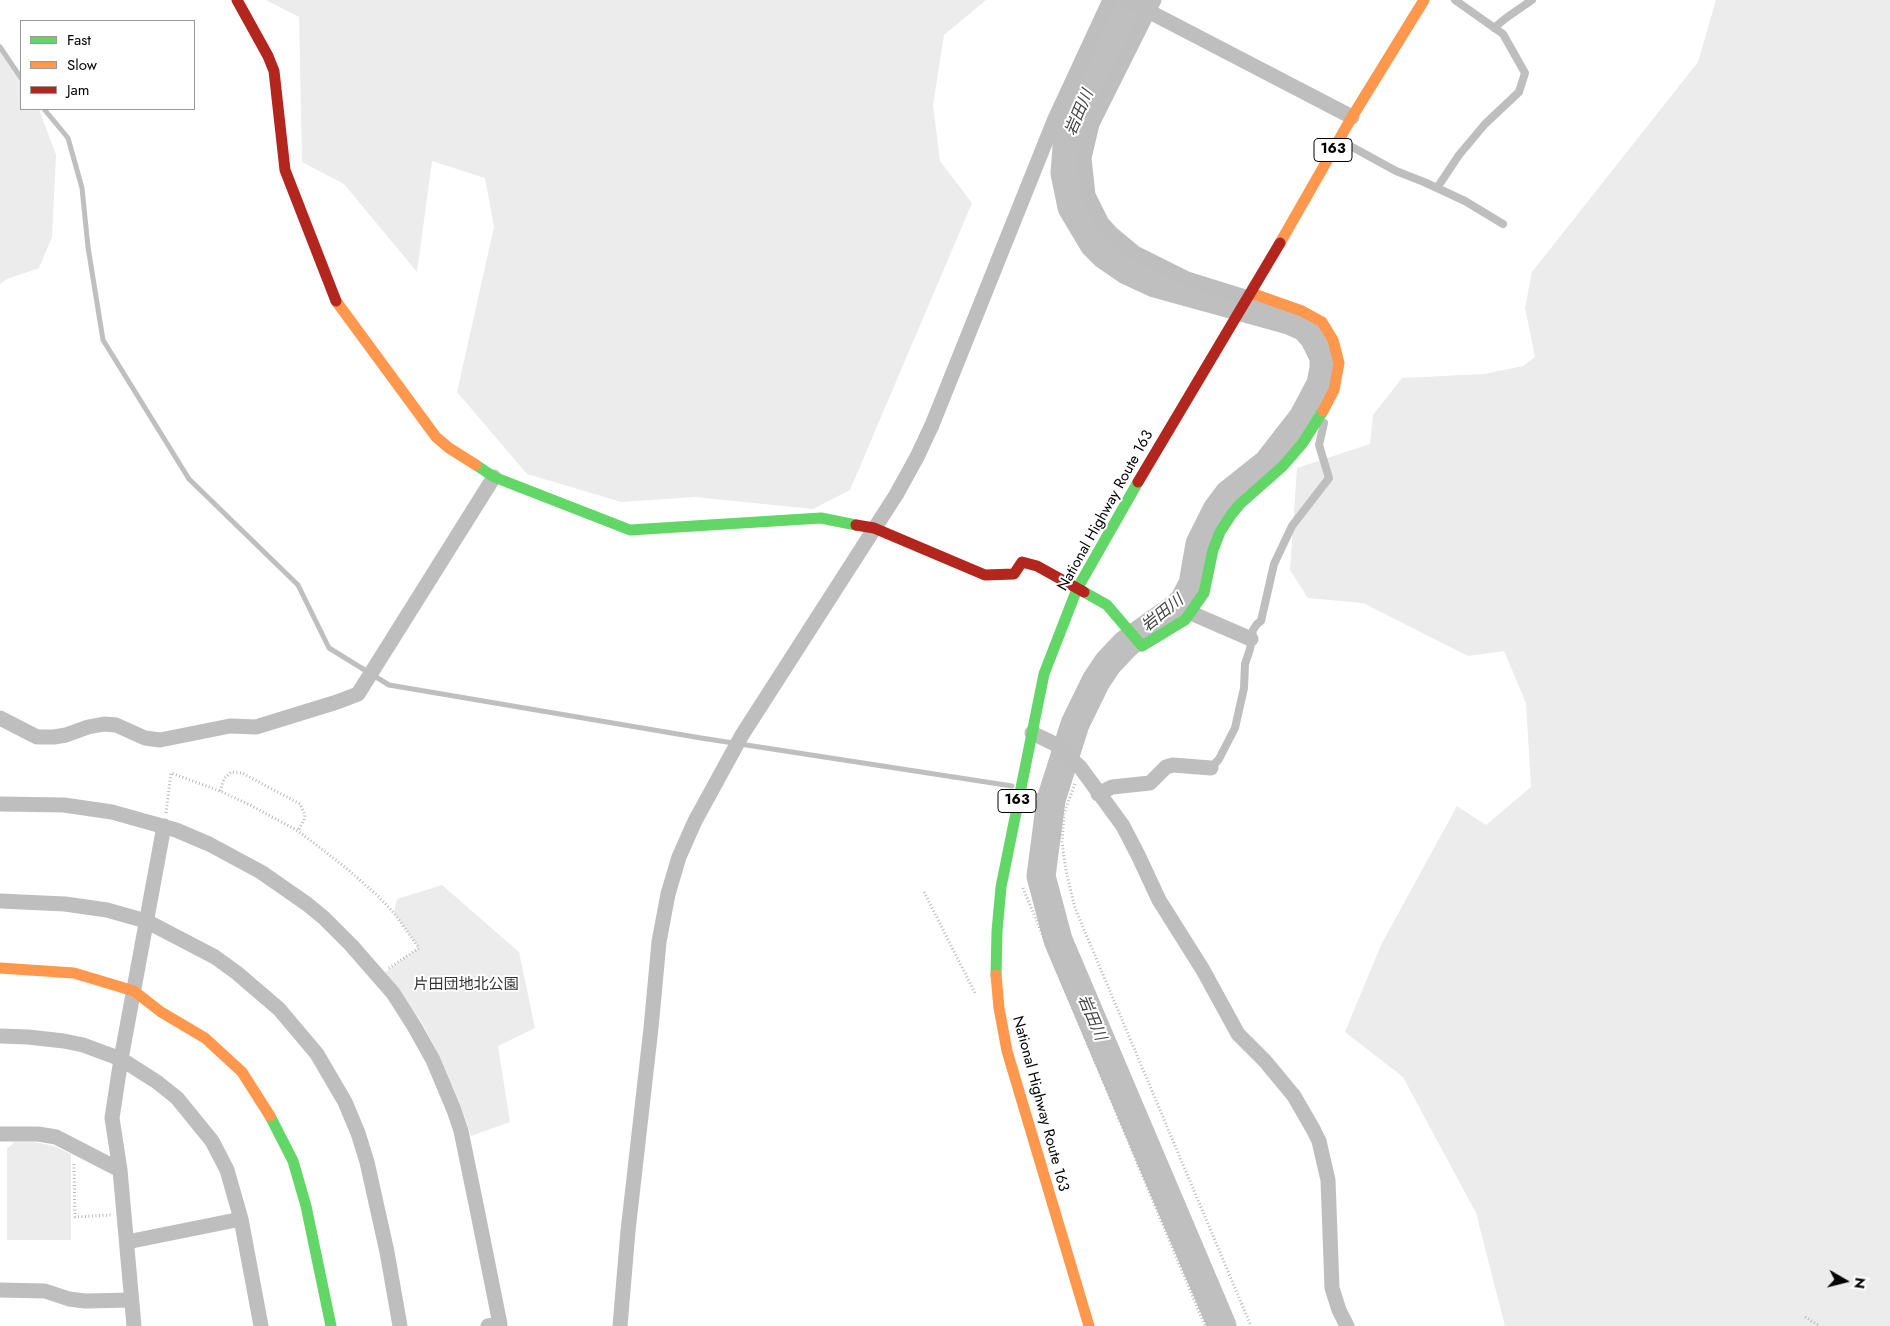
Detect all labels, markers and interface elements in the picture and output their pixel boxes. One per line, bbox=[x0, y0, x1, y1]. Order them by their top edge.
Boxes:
legend bbox=[20, 20, 195, 110]
text: Fast bbox=[67, 29, 91, 51]
text: Slow bbox=[67, 54, 97, 76]
text: Jam bbox=[67, 79, 90, 101]
water label: 岩田川 bbox=[1062, 87, 1098, 139]
road number: 163 bbox=[1314, 138, 1352, 162]
street label: National Highway Route 163 bbox=[1054, 428, 1158, 594]
water label: 岩田川 bbox=[1138, 591, 1188, 637]
road number: 163 bbox=[998, 789, 1036, 812]
park label: 片田団地北公園 bbox=[414, 976, 518, 994]
water label: 岩田川 bbox=[1073, 992, 1109, 1044]
street label: National Highway Route 163 bbox=[1008, 1014, 1072, 1194]
north arrow bbox=[1820, 1256, 1870, 1306]
text: N bbox=[1849, 1276, 1871, 1290]

